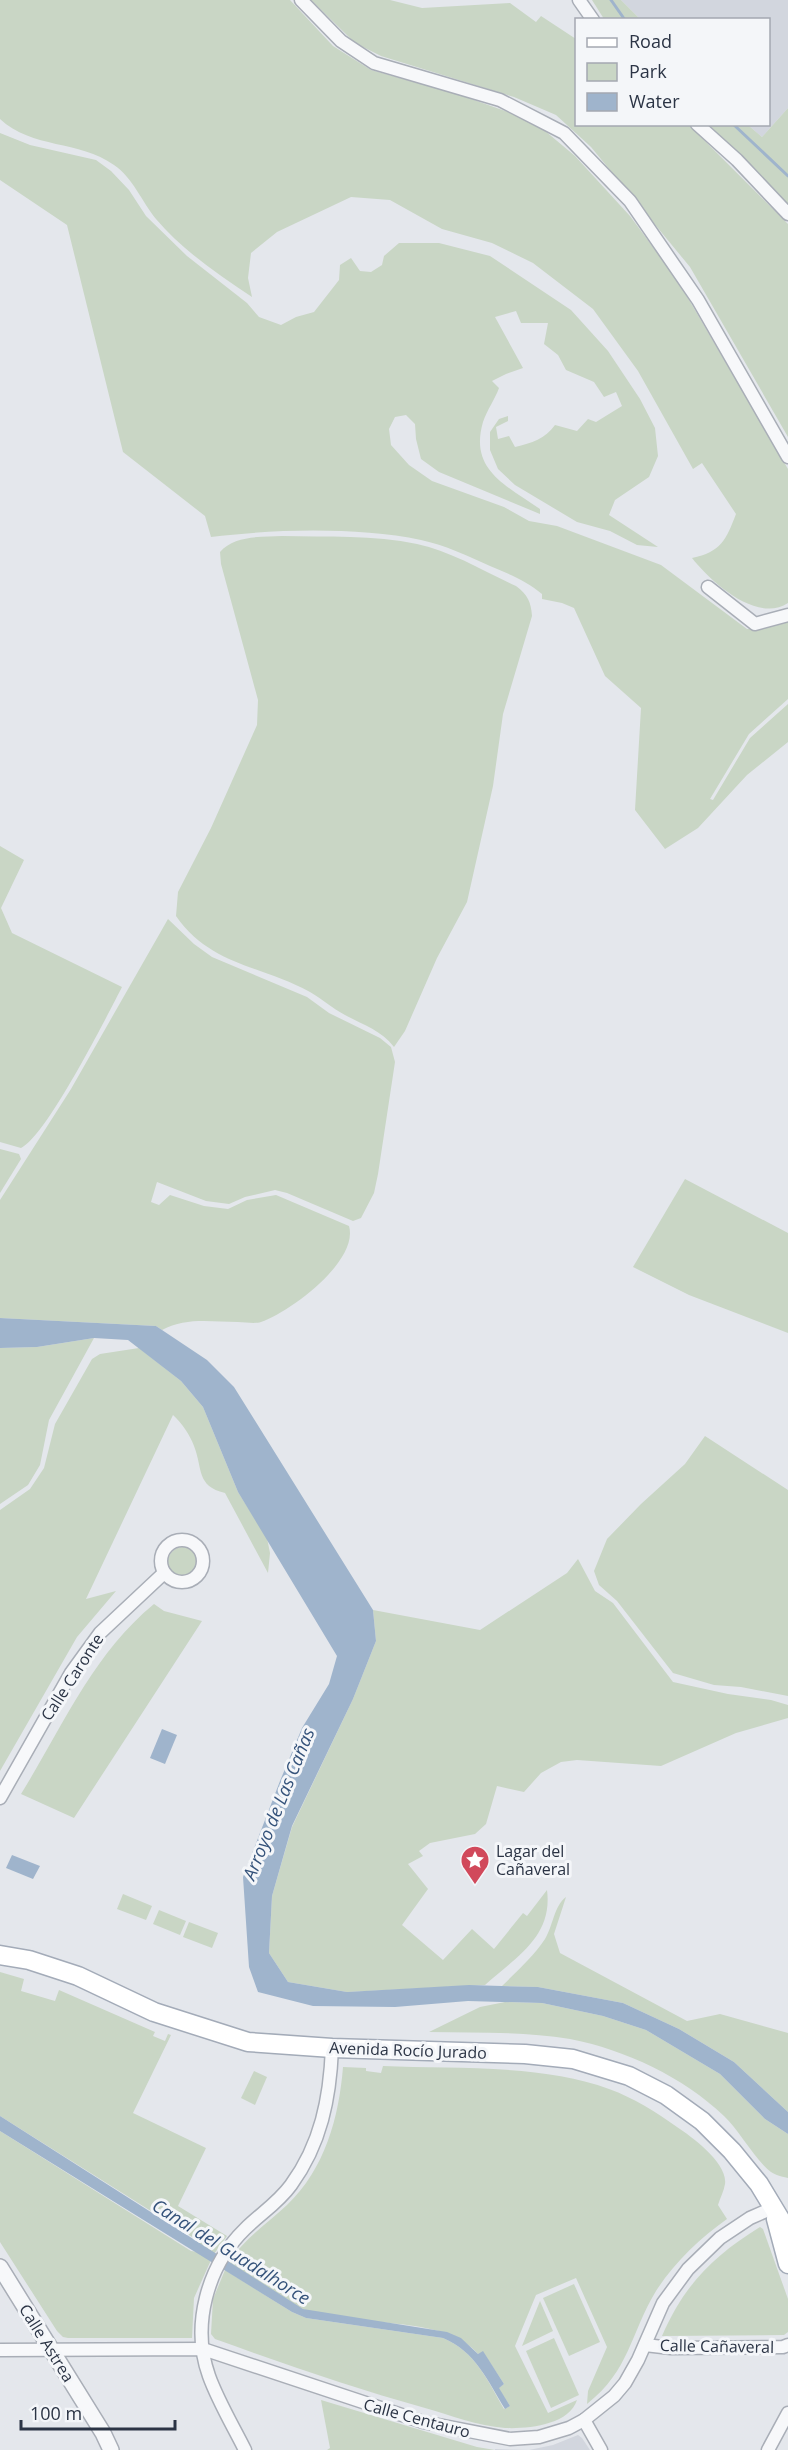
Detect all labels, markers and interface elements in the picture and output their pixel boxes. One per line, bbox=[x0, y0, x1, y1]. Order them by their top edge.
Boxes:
legend bbox=[575, 18, 770, 126]
text: Road bbox=[629, 29, 672, 53]
text: Park bbox=[629, 59, 667, 83]
text: Water bbox=[629, 89, 680, 113]
street label: Calle Caronte bbox=[36, 1629, 108, 1725]
water label: Arroyo de Las Cañas bbox=[236, 1724, 320, 1885]
place label: Lagar del Cañaveral bbox=[496, 1840, 570, 1880]
place icon: Lagar del Cañaveral bbox=[459, 1844, 491, 1886]
street label: Avenida Rocío Jurado bbox=[329, 2036, 487, 2064]
water label: Canal del Guadalhorce bbox=[148, 2193, 315, 2310]
street label: Calle Astrea bbox=[14, 2300, 80, 2386]
street label: Calle Cañaveral bbox=[660, 2334, 774, 2358]
scale bar bbox=[21, 2393, 176, 2431]
street label: Calle Centauro bbox=[361, 2393, 473, 2443]
text: 100 m bbox=[30, 2401, 82, 2425]

